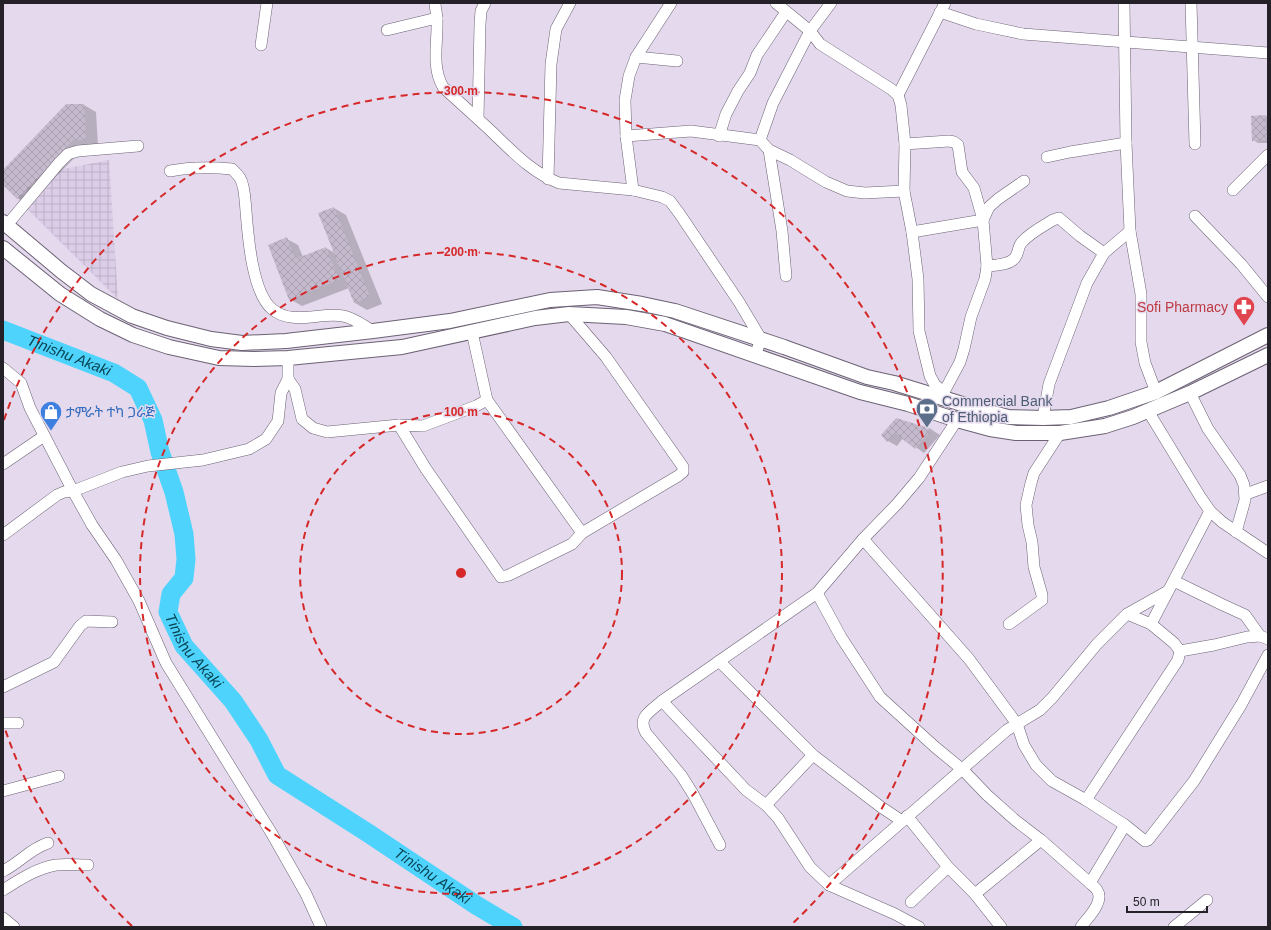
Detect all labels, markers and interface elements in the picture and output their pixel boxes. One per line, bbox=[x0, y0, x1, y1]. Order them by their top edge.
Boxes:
text: 300 m bbox=[444, 84, 478, 98]
text: 200 m bbox=[444, 245, 478, 259]
pharmacy icon: Sofi Pharmacy bbox=[1231, 294, 1257, 327]
place label: Sofi Pharmacy bbox=[1137, 299, 1228, 315]
water label: Tinishu Akaki bbox=[25, 331, 114, 379]
place label: Commercial Bank of Ethiopia bbox=[942, 393, 1053, 425]
bank icon: Commercial Bank of Ethiopia bbox=[914, 396, 940, 429]
shop icon: ታምራት ተካ ጋራጅ bbox=[38, 399, 64, 432]
place label: ታምራት ተካ ጋራጅ bbox=[66, 404, 155, 420]
text: 100 m bbox=[444, 405, 478, 419]
centre of rings bbox=[454, 566, 468, 580]
water label: Tinishu Akaki bbox=[162, 611, 227, 692]
water label: Tinishu Akaki bbox=[391, 844, 475, 908]
scale bar bbox=[1127, 888, 1207, 914]
text: 50 m bbox=[1133, 895, 1160, 909]

